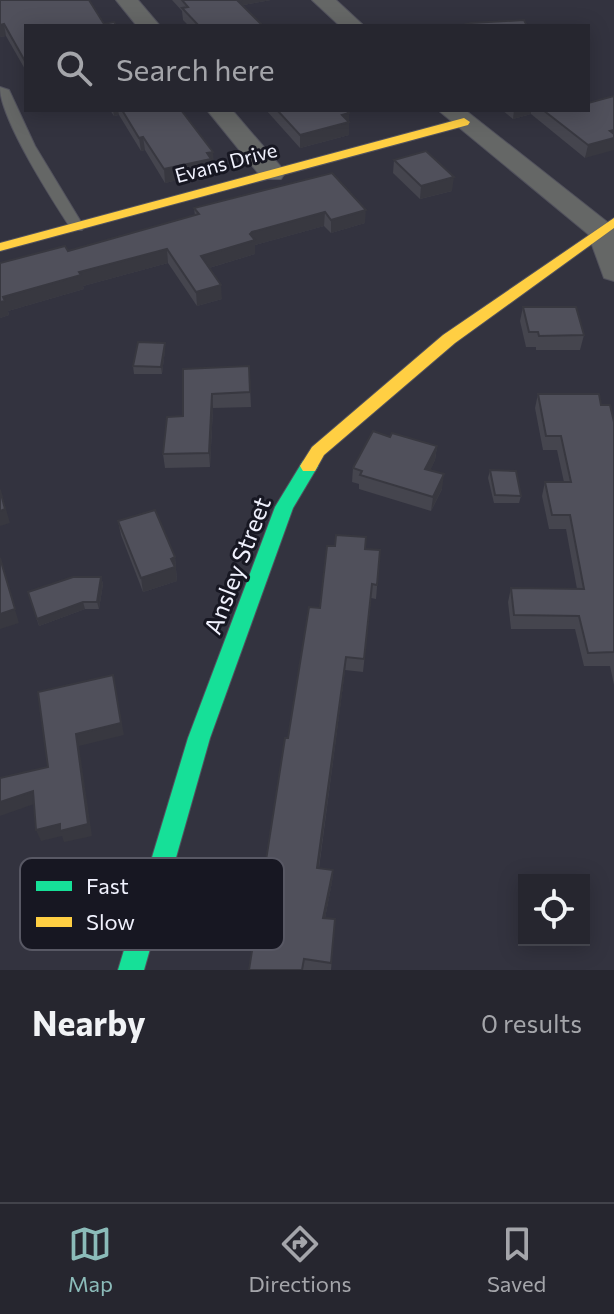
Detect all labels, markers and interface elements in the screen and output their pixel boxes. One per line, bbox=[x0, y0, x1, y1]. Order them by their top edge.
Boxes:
search box bbox=[24, 24, 590, 112]
icon: search bbox=[52, 46, 96, 90]
text: Search here bbox=[116, 50, 275, 87]
street label: Evans Drive bbox=[172, 137, 279, 187]
street label: Ansley Street bbox=[197, 493, 276, 638]
legend bbox=[20, 858, 284, 950]
text: Fast bbox=[86, 872, 129, 899]
map controls bbox=[518, 874, 590, 946]
button: locate bbox=[518, 874, 590, 946]
text: Slow bbox=[86, 908, 135, 935]
text: Nearby bbox=[32, 1001, 146, 1043]
text: 0 results bbox=[481, 1007, 582, 1038]
tab: Map bbox=[68, 1222, 113, 1297]
tab: Directions bbox=[248, 1222, 352, 1297]
tab: Saved bbox=[487, 1222, 546, 1297]

